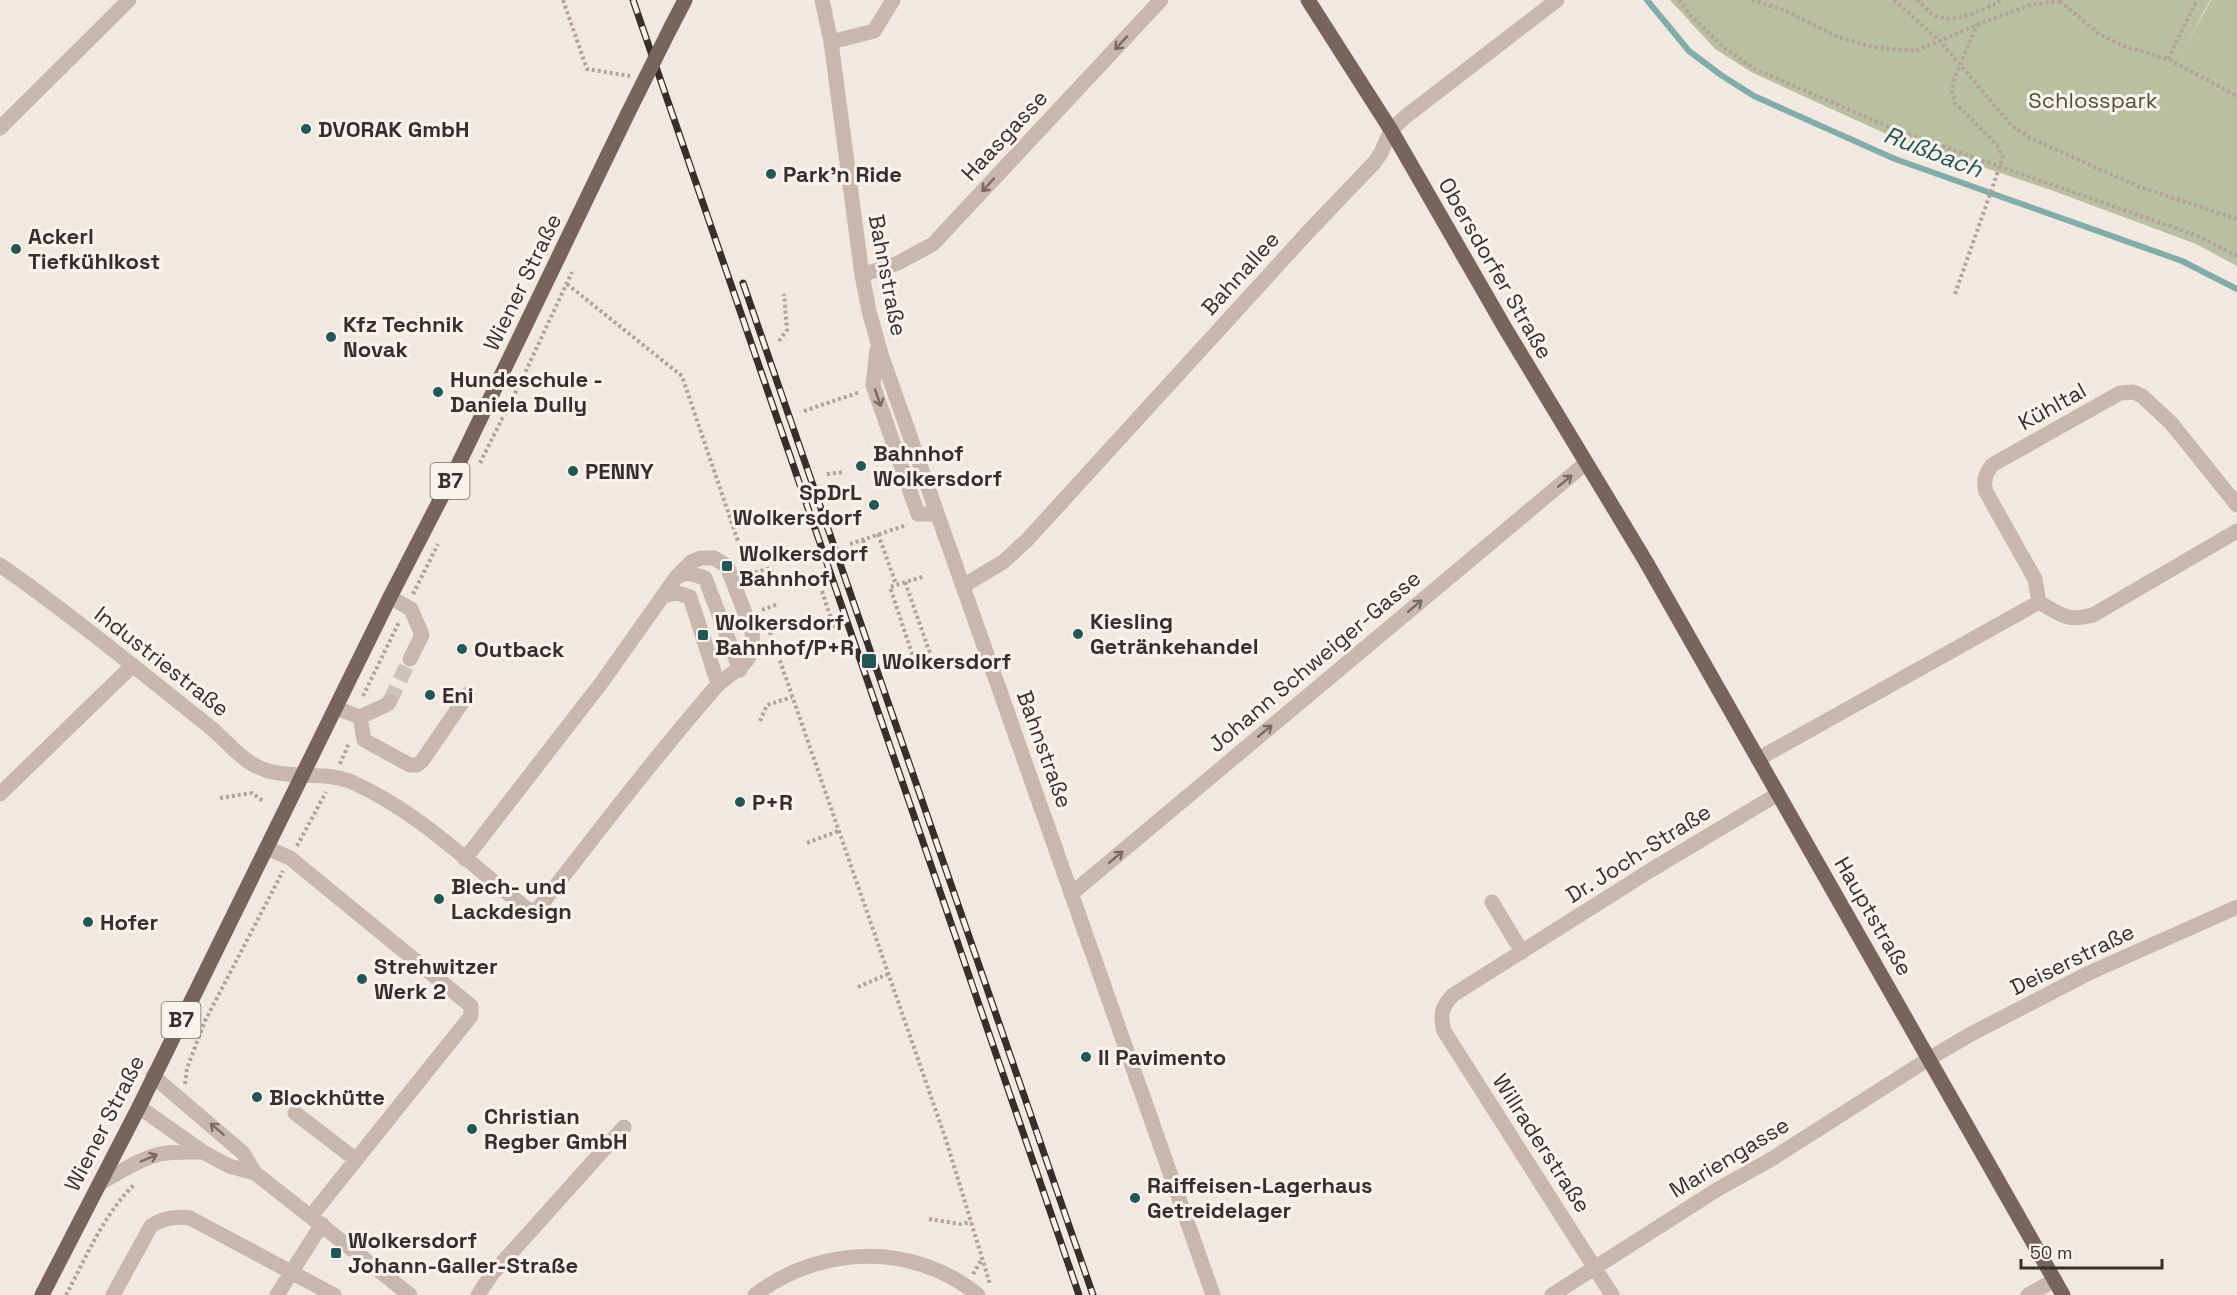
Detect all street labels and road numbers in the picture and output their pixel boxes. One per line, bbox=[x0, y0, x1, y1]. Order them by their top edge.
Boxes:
street label: Haasgasse bbox=[955, 84, 1053, 186]
street label: Obersdorfer Straße bbox=[1433, 172, 1559, 364]
street label: Wiener Straße bbox=[477, 209, 567, 355]
street label: Bahnstraße bbox=[863, 212, 913, 338]
street label: Bahnallee bbox=[1195, 225, 1285, 321]
street label: Kühltal bbox=[2013, 376, 2091, 436]
road number: B7 bbox=[430, 463, 470, 499]
street label: Johann Schweiger-Gasse bbox=[1202, 564, 1426, 758]
street label: Industriestraße bbox=[89, 600, 235, 722]
street label: Bahnstraße bbox=[1011, 686, 1079, 812]
street label: Dr. Joch-Straße bbox=[1560, 797, 1716, 909]
street label: Hauptstraße bbox=[1829, 851, 1919, 981]
street label: Deiserstraße bbox=[2005, 917, 2139, 1001]
road number: B7 bbox=[162, 1002, 201, 1038]
street label: Wiener Straße bbox=[58, 1050, 150, 1196]
street label: Willraderstraße bbox=[1487, 1068, 1597, 1218]
street label: Mariengasse bbox=[1664, 1110, 1794, 1204]

